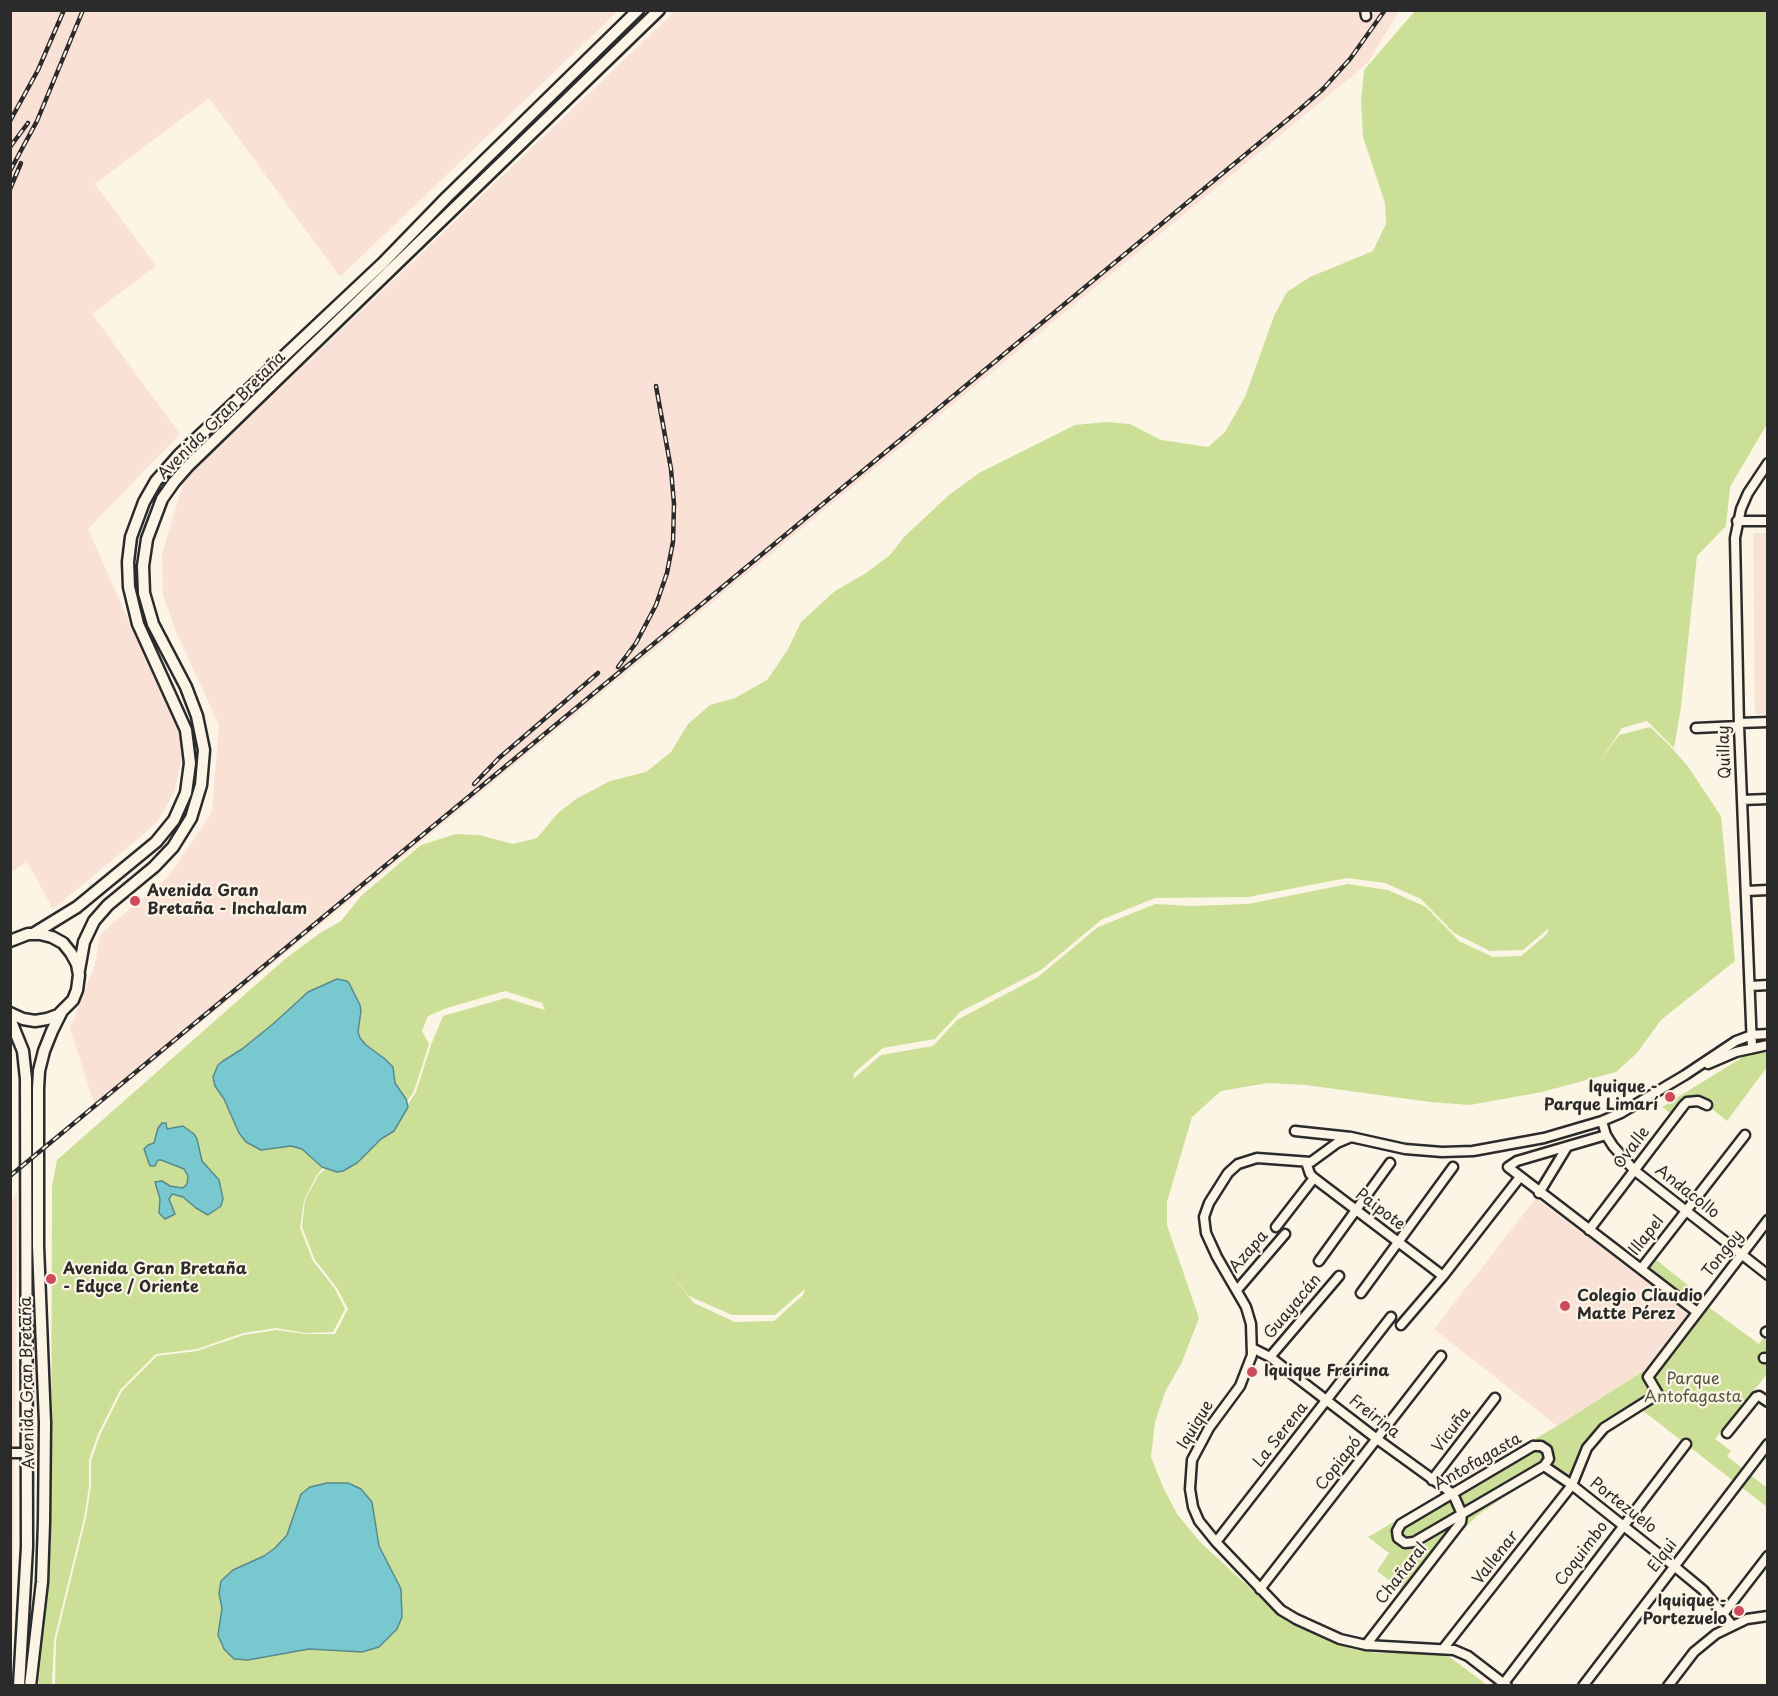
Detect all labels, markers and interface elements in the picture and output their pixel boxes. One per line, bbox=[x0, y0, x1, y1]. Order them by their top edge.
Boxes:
street label: Avenida Gran Bretaña bbox=[154, 348, 290, 484]
street label: Quillay bbox=[1714, 725, 1736, 779]
place label: Avenida Gran Bretaña - Inchalam bbox=[147, 882, 307, 920]
marker: Avenida Gran Bretaña - Inchalam bbox=[128, 894, 142, 908]
place label: Iquique - Parque Limarí bbox=[1544, 1078, 1658, 1116]
marker: Iquique - Parque Limarí bbox=[1663, 1090, 1677, 1104]
street label: Ovalle bbox=[1610, 1123, 1654, 1173]
street label: Andacollo bbox=[1651, 1161, 1723, 1223]
street label: Paipote bbox=[1351, 1185, 1409, 1235]
street label: Illapel bbox=[1626, 1212, 1668, 1260]
street label: Azapa bbox=[1226, 1227, 1272, 1277]
street label: Tongoy bbox=[1699, 1227, 1747, 1281]
place label: Avenida Gran Bretaña - Edyce / Oriente bbox=[63, 1260, 247, 1298]
street label: Guayacán bbox=[1260, 1271, 1326, 1343]
marker: Avenida Gran Bretaña - Edyce / Oriente bbox=[44, 1272, 58, 1286]
place label: Colegio Claudio Matte Pérez bbox=[1577, 1287, 1703, 1325]
street label: Avenida Gran Bretaña bbox=[17, 1296, 39, 1470]
marker: Colegio Claudio Matte Pérez bbox=[1558, 1299, 1572, 1313]
place label: Iquique Freirina bbox=[1264, 1362, 1389, 1382]
marker: Iquique Freirina bbox=[1245, 1365, 1259, 1379]
park label: Parque Antofagasta bbox=[1644, 1370, 1742, 1408]
street label: Freirina bbox=[1345, 1391, 1403, 1443]
street label: Iquique bbox=[1174, 1397, 1218, 1453]
street label: La Serena bbox=[1250, 1398, 1312, 1472]
street label: Vicuña bbox=[1429, 1404, 1475, 1456]
street label: Antofagasta bbox=[1431, 1429, 1525, 1495]
street label: Copiapó bbox=[1312, 1433, 1366, 1495]
street label: Portezuelo bbox=[1586, 1474, 1660, 1538]
street label: Coquimbo bbox=[1551, 1518, 1613, 1590]
street label: Vallenar bbox=[1469, 1527, 1523, 1589]
street label: Elqui bbox=[1644, 1536, 1682, 1576]
street label: Chañaral bbox=[1372, 1539, 1432, 1609]
place label: Iquique - Portezuelo bbox=[1643, 1592, 1727, 1630]
marker: Iquique - Portezuelo bbox=[1732, 1604, 1746, 1618]

